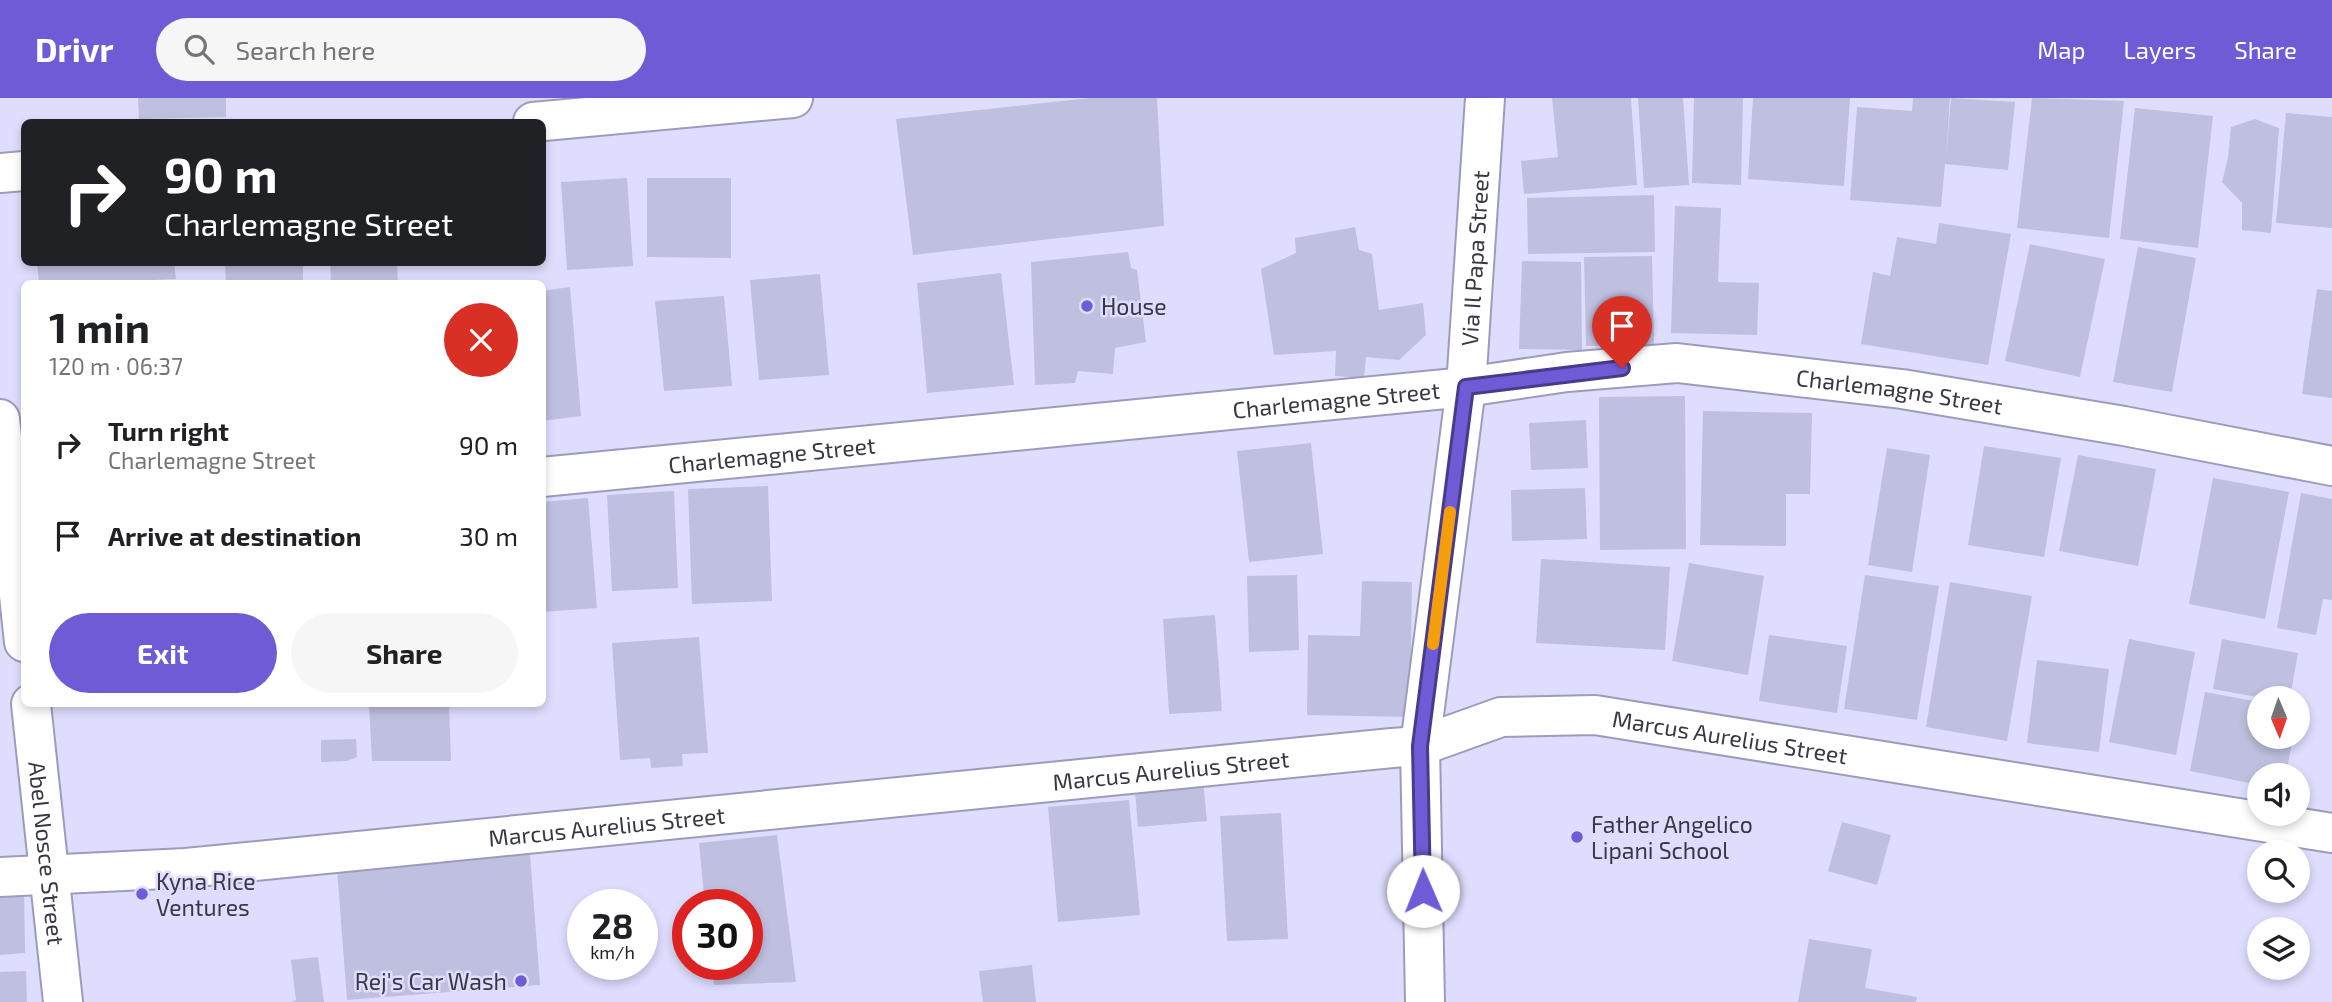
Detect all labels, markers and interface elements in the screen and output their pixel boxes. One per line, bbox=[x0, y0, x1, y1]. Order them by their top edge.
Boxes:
search box bbox=[156, 18, 646, 81]
text: Drivr bbox=[35, 29, 114, 69]
icon: search bbox=[180, 30, 218, 68]
text: Search here bbox=[236, 34, 375, 65]
text: Map bbox=[2037, 35, 2085, 64]
text: Layers bbox=[2123, 35, 2196, 64]
text: Share bbox=[2234, 35, 2297, 64]
text: 90 m bbox=[164, 144, 278, 203]
icon: right bbox=[49, 147, 140, 238]
street label: Via Il Papa Street bbox=[1455, 169, 1494, 347]
text: Charlemagne Street bbox=[164, 204, 453, 242]
place label: House bbox=[1101, 292, 1167, 320]
pin bbox=[1592, 296, 1652, 368]
marker: House bbox=[1079, 298, 1095, 314]
text: 1 min bbox=[49, 301, 150, 351]
button: close bbox=[444, 303, 518, 377]
icon: arrive bbox=[1603, 307, 1641, 345]
text: 120 m · 06:37 bbox=[49, 352, 183, 380]
street label: Charlemagne Street bbox=[1795, 363, 2005, 420]
street label: Charlemagne Street bbox=[1231, 376, 1441, 424]
text: Turn right bbox=[108, 415, 229, 446]
icon: right bbox=[49, 426, 87, 464]
text: 90 m bbox=[459, 429, 518, 460]
street label: Charlemagne Street bbox=[667, 431, 877, 479]
text: Charlemagne Street bbox=[108, 446, 316, 474]
icon: arrive bbox=[49, 517, 87, 555]
text: Arrive at destination bbox=[108, 520, 361, 551]
text: 30 m bbox=[459, 520, 518, 551]
button: Exit bbox=[49, 613, 277, 693]
button: Share bbox=[291, 613, 518, 693]
north arrow bbox=[2247, 686, 2310, 749]
map controls bbox=[2247, 686, 2310, 980]
street label: Marcus Aurelius Street bbox=[1610, 704, 1850, 769]
street label: Marcus Aurelius Street bbox=[1051, 744, 1291, 796]
street label: Abel Nosce Street bbox=[23, 760, 71, 947]
button: sound bbox=[2247, 763, 2310, 826]
street label: Marcus Aurelius Street bbox=[487, 800, 727, 852]
place label: Father Angelico Lipani School bbox=[1591, 810, 1753, 864]
marker: Father Angelico Lipani School bbox=[1569, 829, 1585, 845]
button: search bbox=[2247, 840, 2310, 903]
position arrow bbox=[1386, 854, 1460, 928]
place label: Kyna Rice Ventures bbox=[156, 867, 256, 921]
marker: Kyna Rice Ventures bbox=[134, 886, 150, 902]
speed limit sign: 30 bbox=[672, 889, 763, 980]
text: 28 bbox=[591, 904, 634, 946]
button: layers bbox=[2247, 917, 2310, 980]
text: km/h bbox=[590, 941, 635, 963]
place label: Rej's Car Wash bbox=[355, 967, 507, 995]
marker: Rej's Car Wash bbox=[513, 973, 529, 989]

